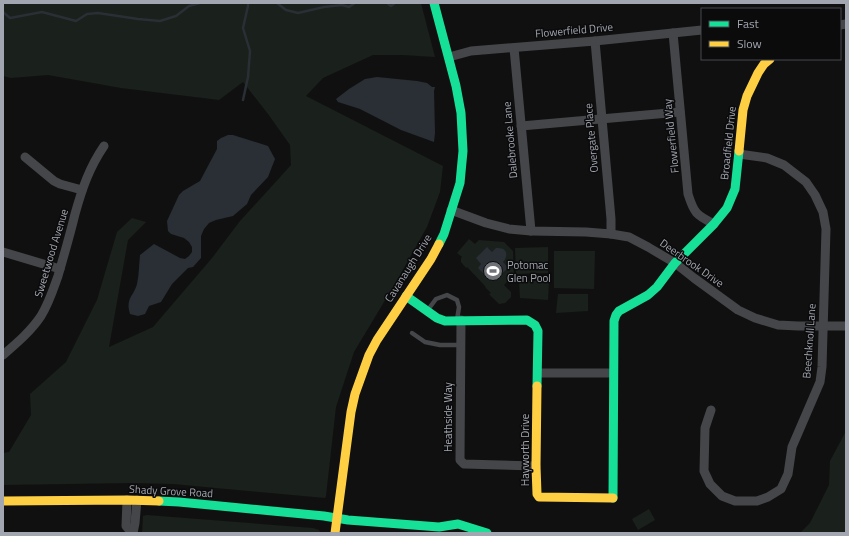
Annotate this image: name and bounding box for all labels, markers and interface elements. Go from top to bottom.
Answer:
legend [701,8,841,60]
text: Fast [737,14,760,33]
street label: Flowerfield Drive [534,19,614,41]
text: Slow [737,34,762,53]
street label: Flowerfield Way [659,97,683,174]
street label: Dalebrooke Lane [499,100,521,179]
street label: Overgate Place [580,102,602,173]
street label: Broadfield Drive [716,105,740,181]
street label: Sweetwood Avenue [30,206,72,299]
street label: Cavanaugh Drive [381,231,436,305]
street label: Deerbrook Drive [657,235,728,291]
place label: Potomac Glen Pool [507,257,551,286]
sports icon: Potomac Glen Pool [482,260,504,282]
street label: Beechknoll Lane [798,302,820,379]
street label: Heathside Way [440,381,456,452]
street label: Hayworth Drive [517,413,533,486]
street label: Shady Grove Road [129,481,214,501]

